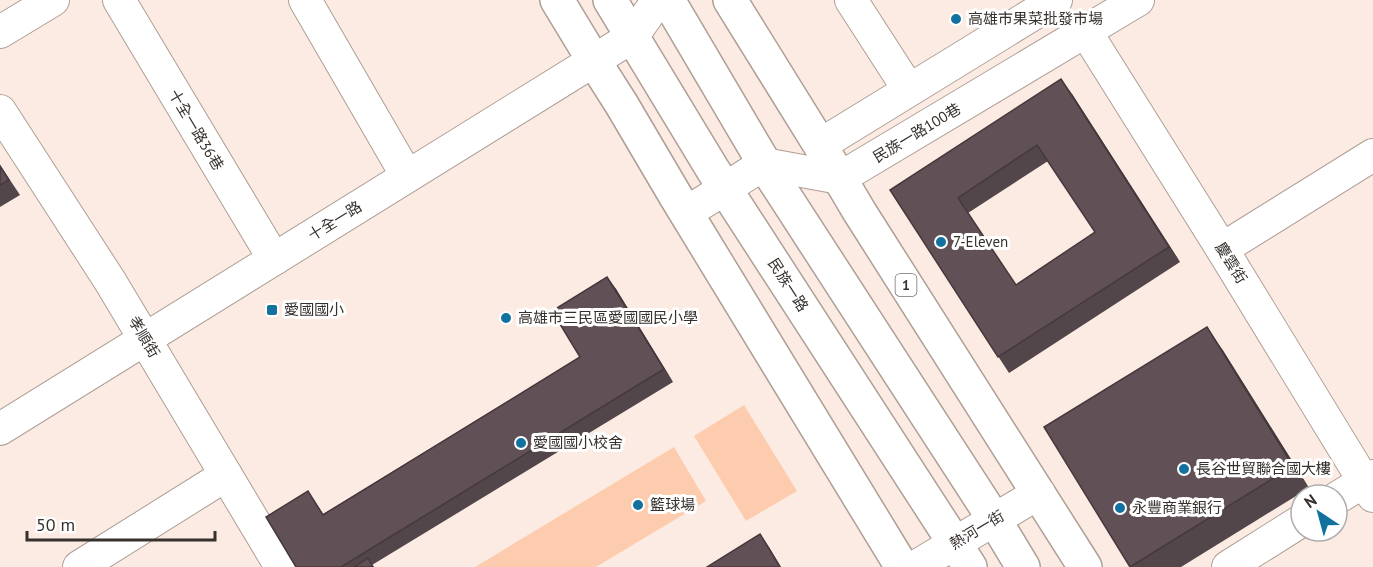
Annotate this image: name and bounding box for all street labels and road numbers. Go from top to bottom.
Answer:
street label: 十全一路36巷 [165,86,228,174]
street label: 民族一路100巷 [869,99,964,166]
street label: 十全一路 [304,197,365,245]
street label: 慶雲街 [1211,239,1251,287]
street label: 民族一路 [764,254,813,315]
road number: 1 [896,274,916,296]
street label: 孝順街 [125,313,164,361]
street label: 熱河一街 [946,506,1007,553]

